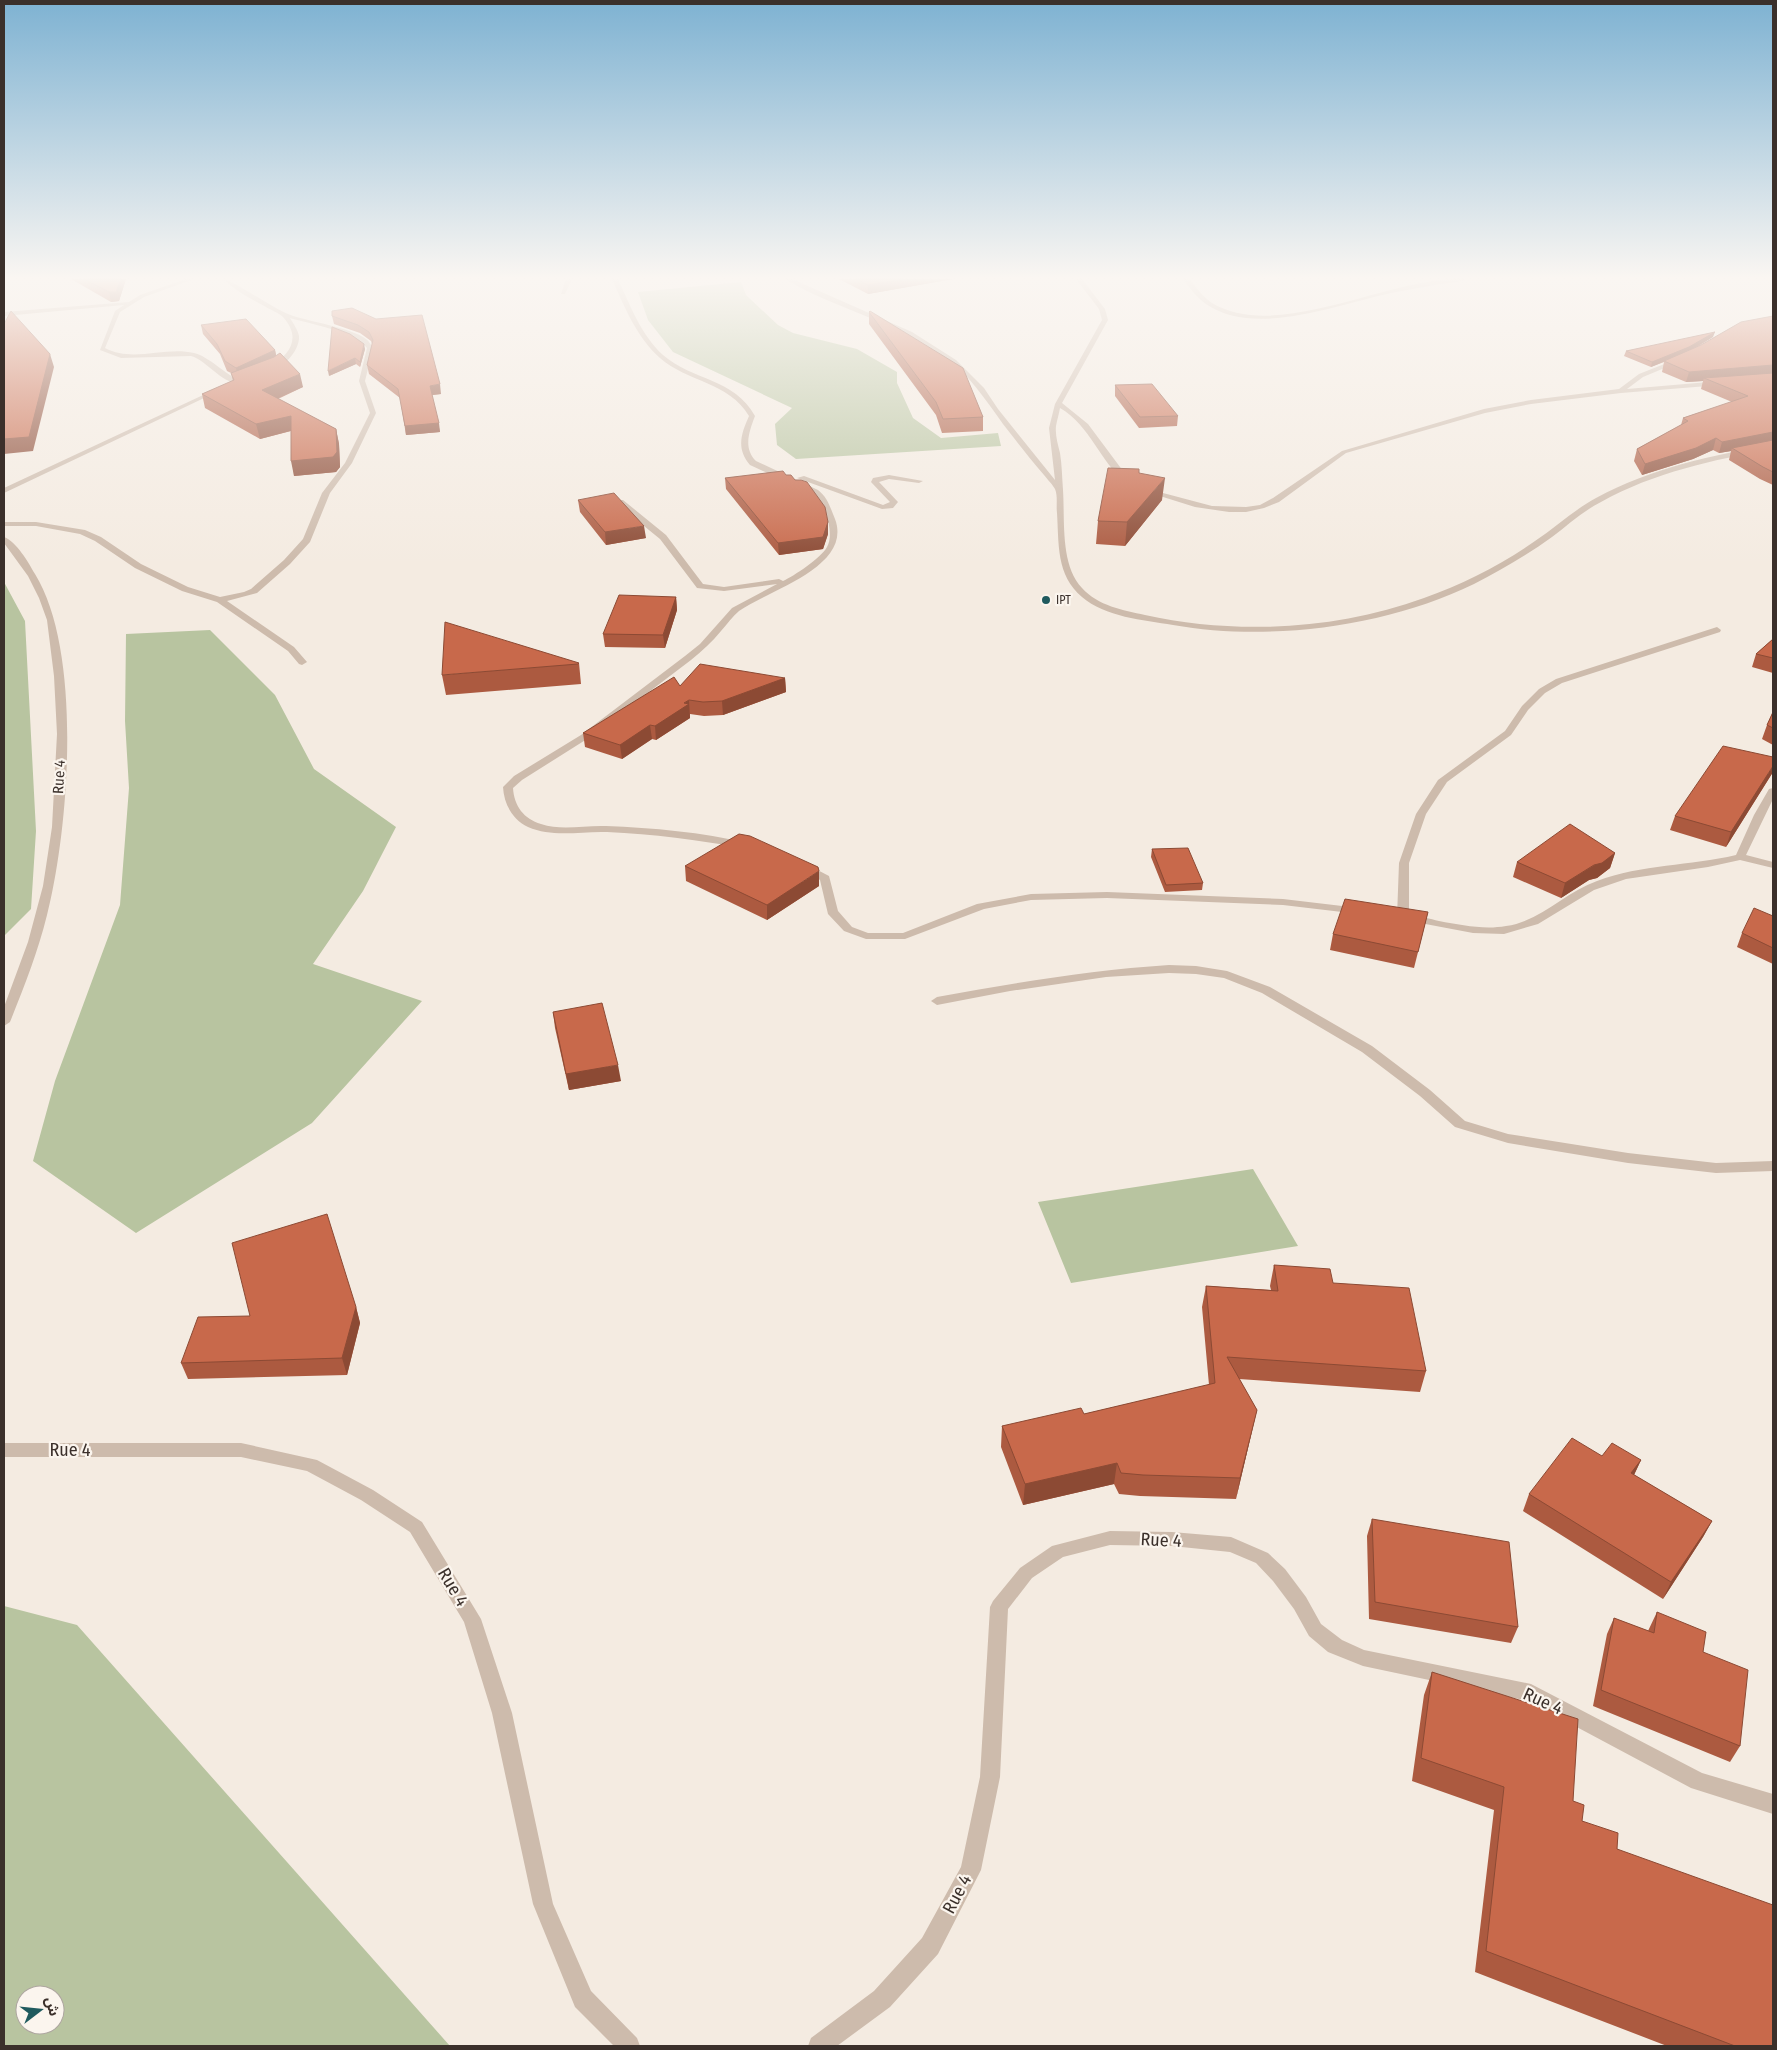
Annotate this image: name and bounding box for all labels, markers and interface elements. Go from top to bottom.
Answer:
place label: IPT [1056,593,1071,607]
marker: IPT [1040,594,1052,606]
street label: Rue 4 [49,759,69,795]
street label: Rue 4 [49,1439,91,1461]
street label: Rue 4 [1140,1528,1182,1552]
street label: Rue 4 [433,1564,473,1611]
street label: Rue 4 [1520,1683,1566,1720]
street label: Rue 4 [938,1870,976,1917]
north arrow [15,1985,65,2035]
text: ش [41,1995,63,2018]

